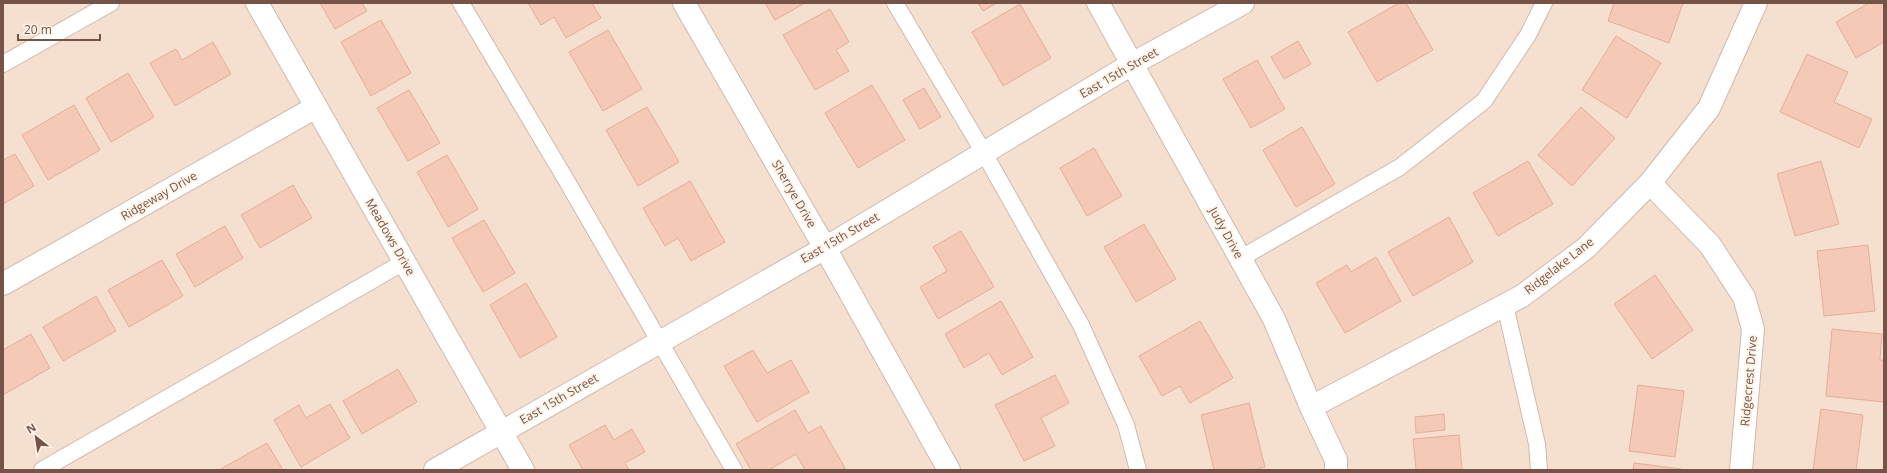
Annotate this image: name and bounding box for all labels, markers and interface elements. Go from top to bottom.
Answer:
scale bar [18,16,100,42]
text: 20 m [24,21,52,38]
street label: East 15th Street [1076,43,1161,102]
street label: Sherrye Drive [768,157,821,231]
street label: Ridgeway Drive [117,167,200,224]
street label: Meadows Drive [362,195,419,279]
street label: Judy Drive [1205,203,1248,262]
street label: East 15th Street [797,208,882,267]
street label: Ridgelake Lane [1520,233,1597,298]
street label: Ridgecrest Drive [1736,335,1761,427]
street label: East 15th Street [516,369,601,428]
north arrow [16,417,56,457]
text: N [23,419,38,437]

